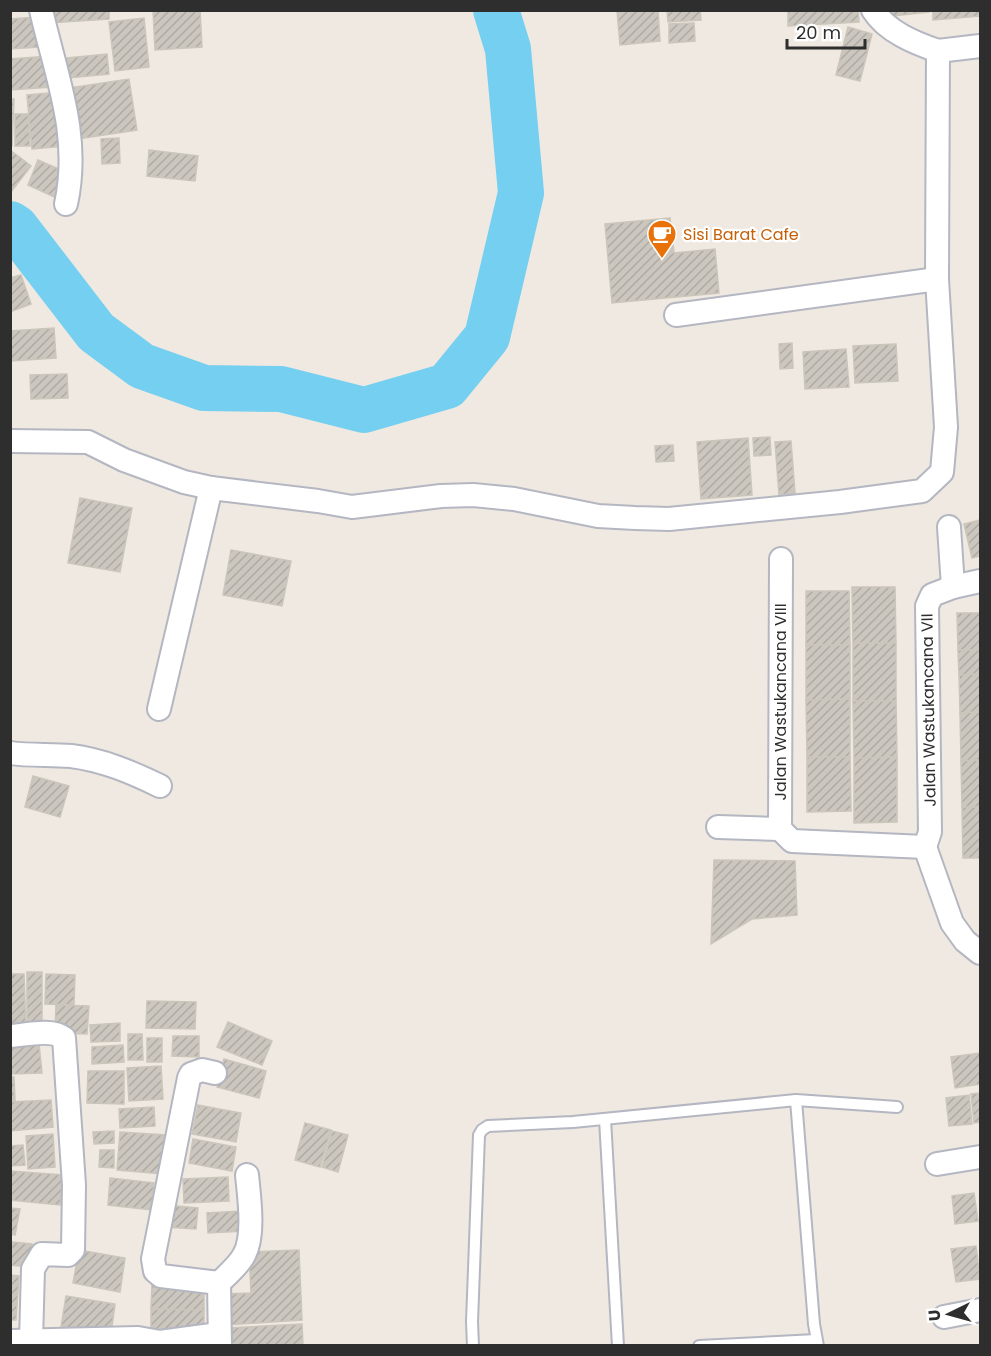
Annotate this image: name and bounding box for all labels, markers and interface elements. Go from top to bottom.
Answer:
scale bar [787,12,865,50]
text: 20 m [796,20,841,45]
cafe icon: Sisi Barat Cafe [646,218,678,260]
place label: Sisi Barat Cafe [683,223,799,246]
street label: Jalan Wastukancana VIII [769,603,792,801]
street label: Jalan Wastukancana VII [915,613,942,807]
north arrow [919,1284,979,1344]
text: U [923,1309,947,1322]

